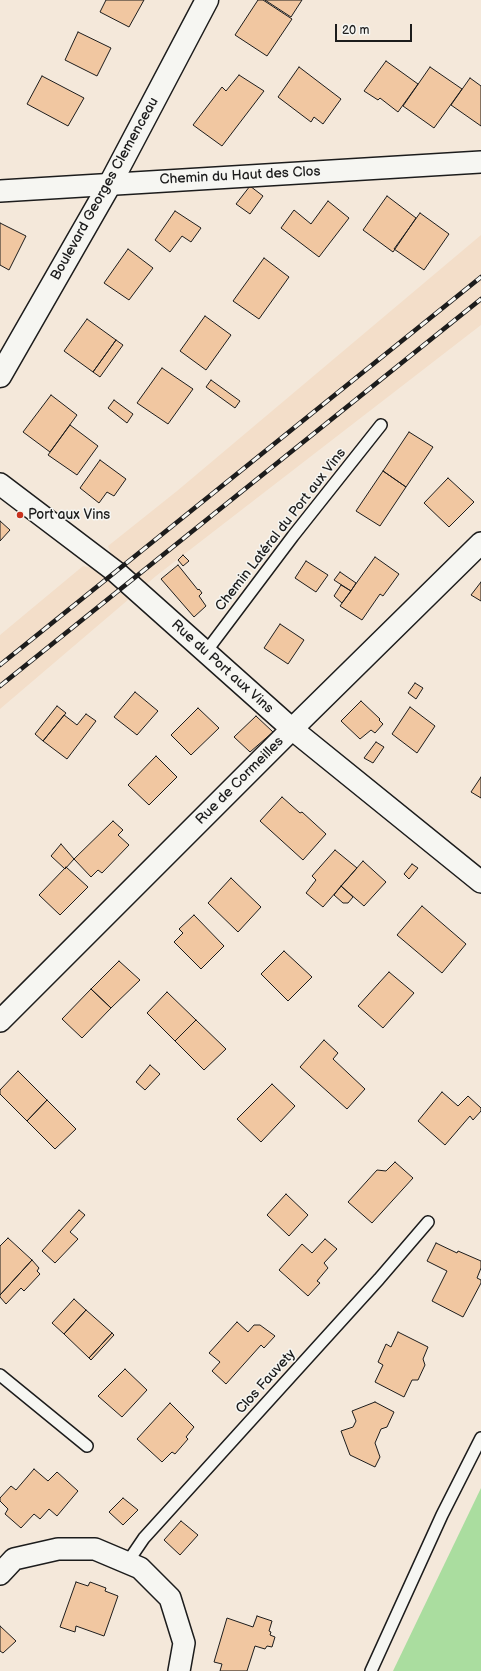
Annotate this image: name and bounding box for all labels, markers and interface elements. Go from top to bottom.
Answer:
scale bar [337,16,414,42]
text: 20 m [342,23,369,38]
street label: Boulevard Georges Clemenceau [48,95,162,283]
street label: Chemin du Haut des Clos [159,163,321,189]
street label: Chemin Latéral du Port aux Vins [212,445,350,615]
place label: Port aux Vins [28,507,110,523]
marker: Port aux Vins [15,510,25,520]
street label: Rue du Port aux Vins [167,617,277,717]
street label: Rue de Cormeilles [193,734,287,828]
street label: Clos Fauvety [233,1346,299,1418]

